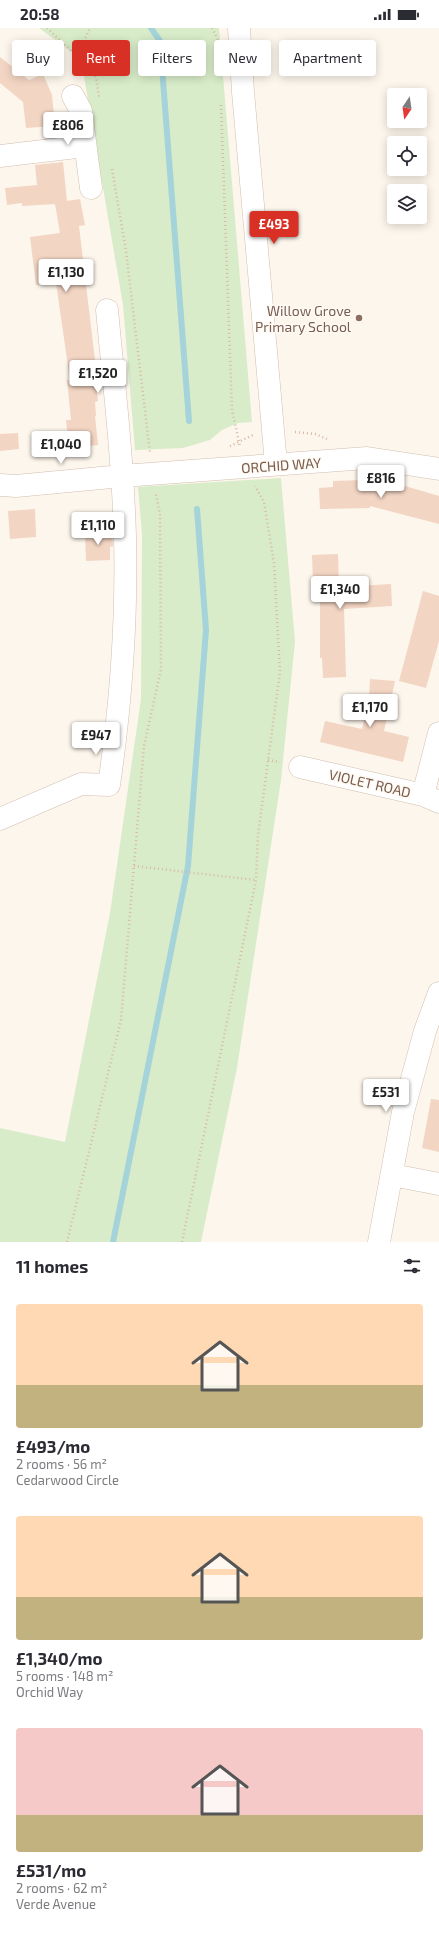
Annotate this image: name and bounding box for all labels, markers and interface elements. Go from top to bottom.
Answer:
text: 20:58 [20,5,60,23]
chip: Buy [12,40,64,76]
chip: Rent [72,40,130,76]
chip: Filters [138,40,206,76]
chip: New [214,40,271,76]
chip: Apartment [279,40,376,76]
north arrow [387,88,427,128]
map controls [387,88,427,224]
pin: £806 [44,112,92,146]
text: £806 [52,117,84,133]
button: locate [387,136,427,176]
button: layers [387,184,427,224]
pin: £493 [250,211,298,245]
text: £493 [259,216,289,232]
pin: £1,130 [33,259,99,293]
text: £1,130 [47,264,85,280]
place label: Willow Grove Primary School [255,302,352,335]
marker: Willow Grove Primary School [354,313,364,323]
pin: £1,520 [65,360,131,394]
text: £1,520 [78,365,118,381]
pin: £1,040 [28,431,94,465]
text: £1,040 [40,436,82,452]
street label: ORCHID WAY [240,454,322,476]
pin: £816 [357,465,405,499]
text: £816 [366,470,396,486]
pin: £1,110 [65,512,131,546]
text: £1,110 [80,517,116,533]
pin: £1,340 [307,576,373,610]
text: £1,340 [320,581,360,597]
pin: £1,170 [337,694,403,728]
text: £1,170 [352,699,388,715]
pin: £947 [72,722,120,756]
text: £947 [81,727,111,743]
street label: VIOLET ROAD [327,765,413,801]
pin: £531 [362,1079,410,1113]
text: £531 [372,1084,400,1100]
icon: filters [401,1255,423,1277]
text: 11 homes [16,1256,88,1276]
icon: home [184,1330,256,1402]
text: £493/mo [16,1436,90,1456]
text: 2 rooms · 56 m² [16,1456,107,1472]
text: Cedarwood Circle [16,1472,119,1488]
icon: home [184,1542,256,1614]
text: £1,340/mo [16,1648,102,1668]
text: 5 rooms · 148 m² [16,1668,113,1684]
text: Orchid Way [16,1684,83,1700]
icon: home [184,1754,256,1826]
text: £531/mo [16,1860,86,1880]
text: 2 rooms · 62 m² [16,1880,107,1896]
text: Verde Avenue [16,1896,96,1912]

